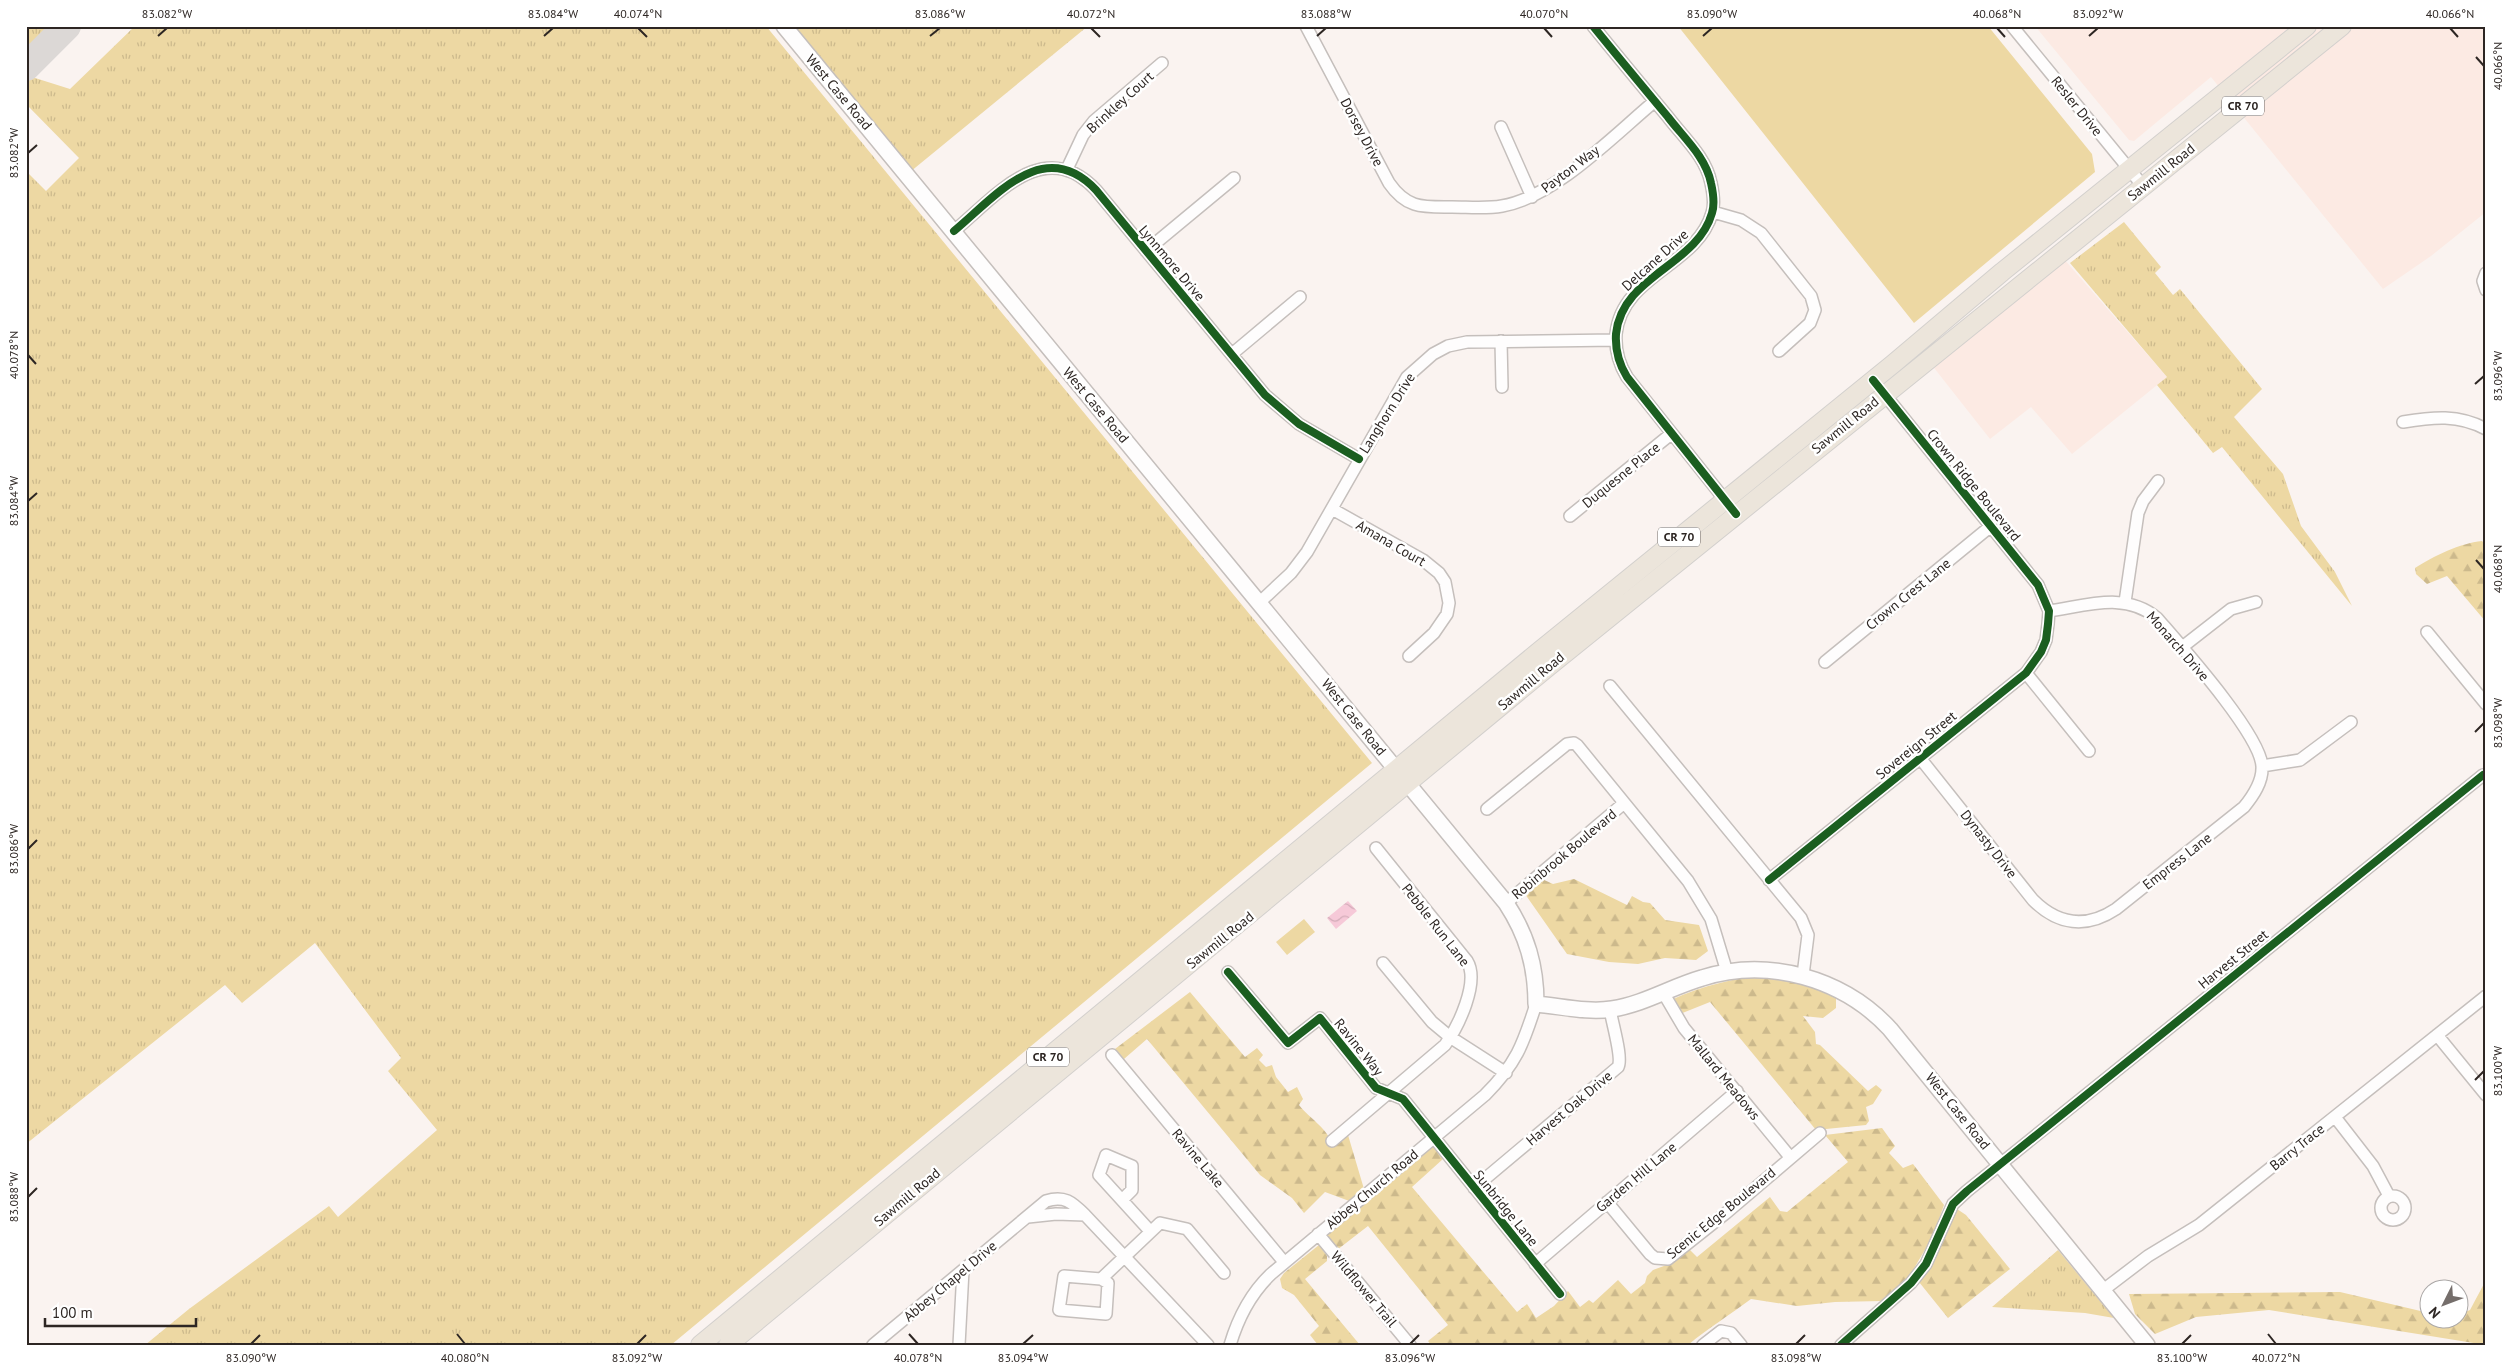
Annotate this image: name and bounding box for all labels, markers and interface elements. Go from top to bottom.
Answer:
text: 83.082°W [142,6,192,21]
text: 83.084°W [528,6,578,21]
text: 40.074°N [614,6,662,21]
text: 83.086°W [915,6,965,21]
text: 40.072°N [1067,6,1115,21]
text: 83.088°W [1301,6,1351,21]
text: 40.070°N [1520,6,1568,21]
text: 83.090°W [1687,6,1737,21]
text: 40.068°N [1973,6,2021,21]
text: 83.092°W [2073,6,2123,21]
text: 40.066°N [2426,6,2474,21]
text: 40.066°N [2490,42,2505,90]
street label: West Case Road [802,50,876,134]
street label: Brinkley Court [1083,67,1157,137]
street label: Resler Drive [2047,72,2107,140]
street label: Dorsey Drive [1336,95,1388,169]
road number: CR 70 [2222,96,2264,115]
text: 83.082°W [6,128,21,178]
street label: Sawmill Road [2124,139,2198,205]
street label: Payton Way [1537,141,1603,197]
street label: Lynnmore Drive [1135,221,1209,305]
street label: Delcane Drive [1618,225,1692,295]
text: 40.078°N [6,331,21,379]
text: 83.096°W [2490,351,2505,401]
street label: West Case Road [1059,363,1133,447]
street label: Langhorn Drive [1355,369,1419,457]
street label: Sawmill Road [1808,392,1882,458]
street label: Crown Ridge Boulevard [1923,425,2025,545]
street label: Duquesne Place [1578,438,1664,512]
text: 83.084°W [6,476,21,526]
street label: Amana Court [1353,516,1429,570]
road number: CR 70 [1658,528,1700,546]
text: 40.068°N [2490,545,2505,593]
street label: Crown Crest Lane [1862,554,1954,634]
street label: Monarch Drive [2143,607,2213,685]
street label: Sawmill Road [1494,648,1568,714]
street label: West Case Road [1318,675,1390,759]
text: 83.098°W [2490,698,2505,748]
street label: Sovereign Street [1872,707,1960,783]
street label: Robinbrook Boulevard [1508,805,1620,903]
street label: Dynasty Drive [1957,806,2021,882]
text: 83.086°W [6,824,21,874]
street label: Empress Lane [2139,829,2215,893]
street label: Pebble Run Lane [1398,880,1474,970]
street label: Sawmill Road [1183,907,1257,973]
street label: Harvest Street [2194,925,2272,993]
street label: Ravine Way [1330,1015,1388,1080]
street label: Mallard Meadows [1684,1030,1764,1124]
text: 83.100°W [2490,1046,2505,1096]
road number: CR 70 [1027,1048,1069,1066]
street label: Harvest Oak Drive [1522,1067,1616,1149]
street label: West Case Road [1922,1069,1994,1153]
street label: Barry Trace [2266,1120,2328,1174]
street label: Ravine Lake [1168,1125,1228,1191]
street label: Garden Hill Lane [1592,1138,1680,1216]
street label: Abbey Church Road [1322,1145,1422,1233]
street label: Scenic Edge Boulevard [1663,1163,1779,1263]
street label: Sawmill Road [870,1164,944,1230]
street label: Sunbridge Lane [1470,1166,1542,1250]
text: 83.088°W [6,1172,21,1222]
street label: Abbey Chapel Drive [900,1237,1000,1325]
street label: Wildflower Trail [1327,1247,1401,1331]
north arrow [2420,1278,2470,1328]
scale bar [45,1296,196,1328]
text: 100 m [52,1303,93,1322]
text: N [2425,1303,2444,1322]
text: 83.090°W [226,1350,276,1365]
text: 40.080°N [441,1350,489,1365]
text: 83.092°W [612,1350,662,1365]
text: 40.078°N [894,1350,942,1365]
text: 83.094°W [998,1350,1048,1365]
text: 83.096°W [1385,1350,1435,1365]
text: 83.098°W [1771,1350,1821,1365]
text: 83.100°W [2157,1350,2207,1365]
text: 40.072°N [2252,1350,2300,1365]

